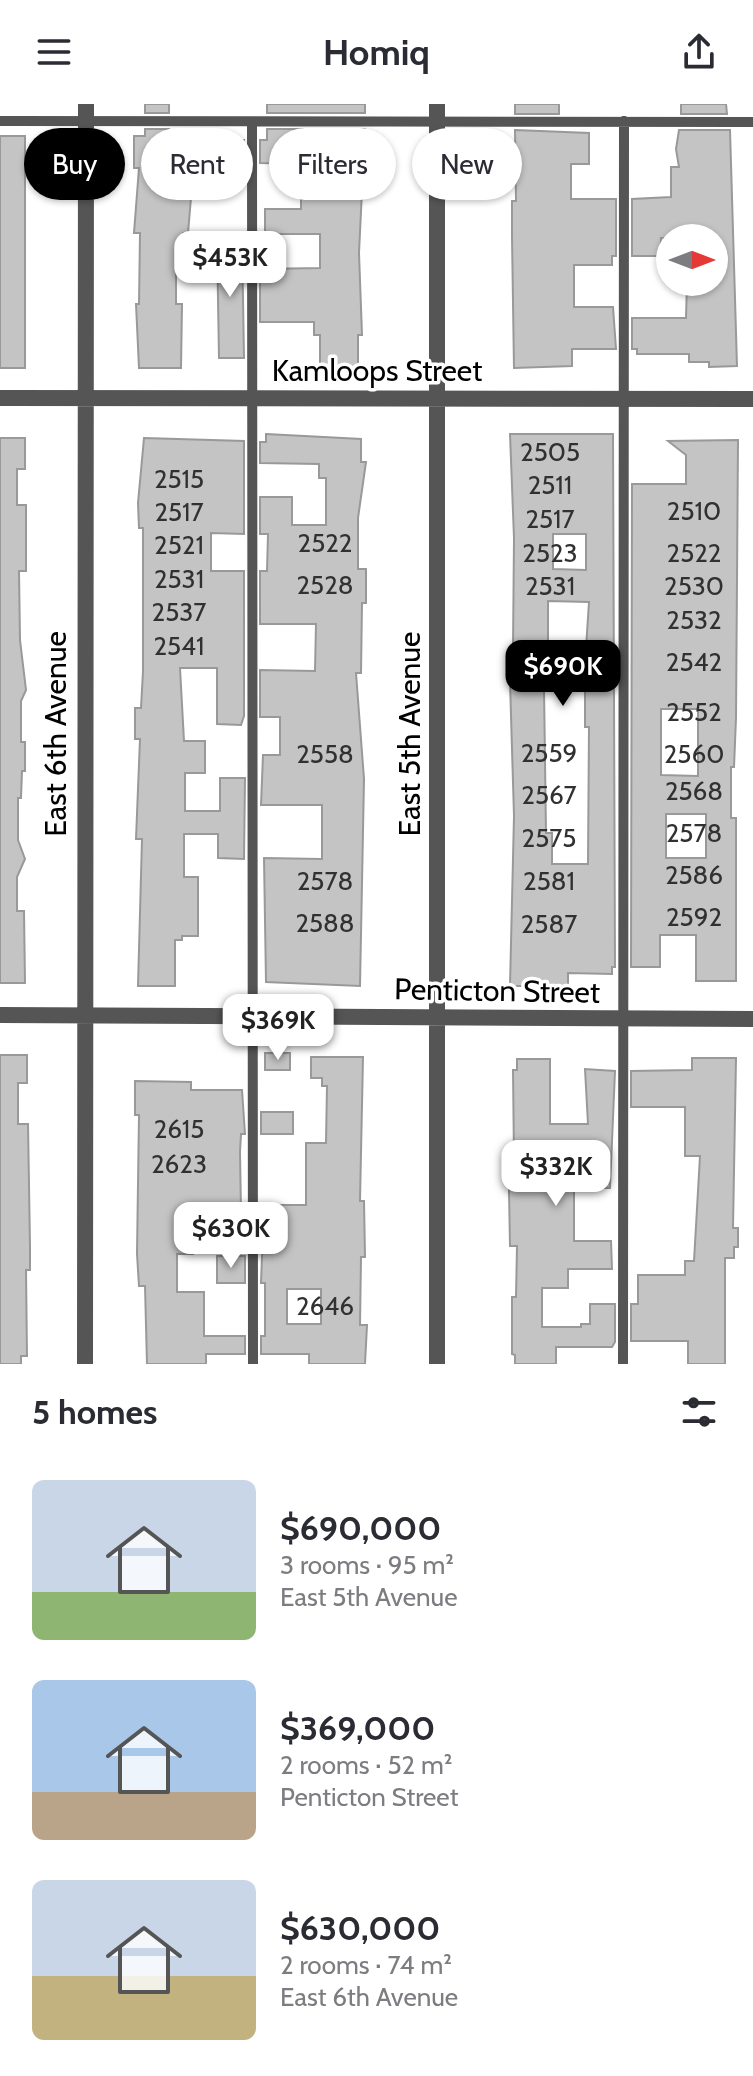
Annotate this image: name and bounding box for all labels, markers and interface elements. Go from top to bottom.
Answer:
icon: menu [32,30,76,74]
text: Homiq [323,30,430,74]
icon: share [677,30,721,74]
chip: Buy [24,128,125,200]
chip: Rent [141,128,253,200]
chip: Filters [269,128,396,200]
chip: New [412,128,522,200]
north arrow [656,224,728,296]
map controls [656,224,728,296]
pin: $453K [174,231,286,299]
text: $453K [192,241,268,273]
street label: Kamloops Street [272,352,482,389]
house number: 2505 [520,436,580,468]
house number: 2515 [154,463,204,495]
house number: 2511 [528,469,572,501]
house number: 2510 [667,495,721,527]
house number: 2517 [154,496,204,528]
house number: 2517 [525,503,575,535]
house number: 2522 [298,527,352,559]
house number: 2521 [154,529,204,561]
house number: 2523 [522,537,578,569]
house number: 2522 [667,537,721,569]
house number: 2531 [154,563,204,595]
house number: 2528 [296,569,354,601]
house number: 2531 [525,570,575,602]
house number: 2530 [664,570,724,602]
house number: 2537 [152,596,206,628]
house number: 2532 [666,604,722,636]
house number: 2541 [153,630,205,662]
street label: East 6th Avenue [37,631,74,837]
street label: East 5th Avenue [391,632,428,836]
pin: $690K [507,640,619,708]
house number: 2542 [666,646,722,678]
text: $690K [524,650,602,682]
house number: 2552 [666,696,722,728]
house number: 2559 [521,737,577,769]
house number: 2558 [296,738,354,770]
house number: 2560 [664,738,724,770]
house number: 2568 [665,775,723,807]
house number: 2567 [521,779,577,811]
house number: 2578 [666,817,722,849]
house number: 2575 [522,822,576,854]
house number: 2586 [665,859,723,891]
house number: 2578 [297,865,353,897]
house number: 2581 [523,865,575,897]
house number: 2592 [666,901,722,933]
house number: 2588 [295,907,355,939]
house number: 2587 [521,908,577,940]
street label: Penticton Street [394,970,600,1011]
pin: $369K [222,994,334,1062]
text: $369K [241,1004,315,1036]
house number: 2615 [154,1113,204,1145]
pin: $332K [500,1140,612,1208]
house number: 2623 [151,1148,207,1180]
text: $332K [519,1150,593,1182]
pin: $630K [175,1202,287,1270]
text: $630K [192,1212,270,1244]
house number: 2646 [296,1290,354,1322]
icon: filters [677,1390,721,1434]
text: 5 homes [32,1391,157,1433]
text: $690,000 [280,1507,441,1549]
icon: home [96,1512,192,1608]
text: 3 rooms · 95 m² [280,1549,454,1581]
text: East 5th Avenue [280,1581,457,1613]
text: $369,000 [280,1707,435,1749]
icon: home [96,1712,192,1808]
text: 2 rooms · 52 m² [280,1749,452,1781]
text: Penticton Street [280,1781,458,1813]
text: $630,000 [280,1907,440,1949]
icon: home [96,1912,192,2008]
text: 2 rooms · 74 m² [280,1949,452,1981]
text: East 6th Avenue [280,1981,458,2013]

